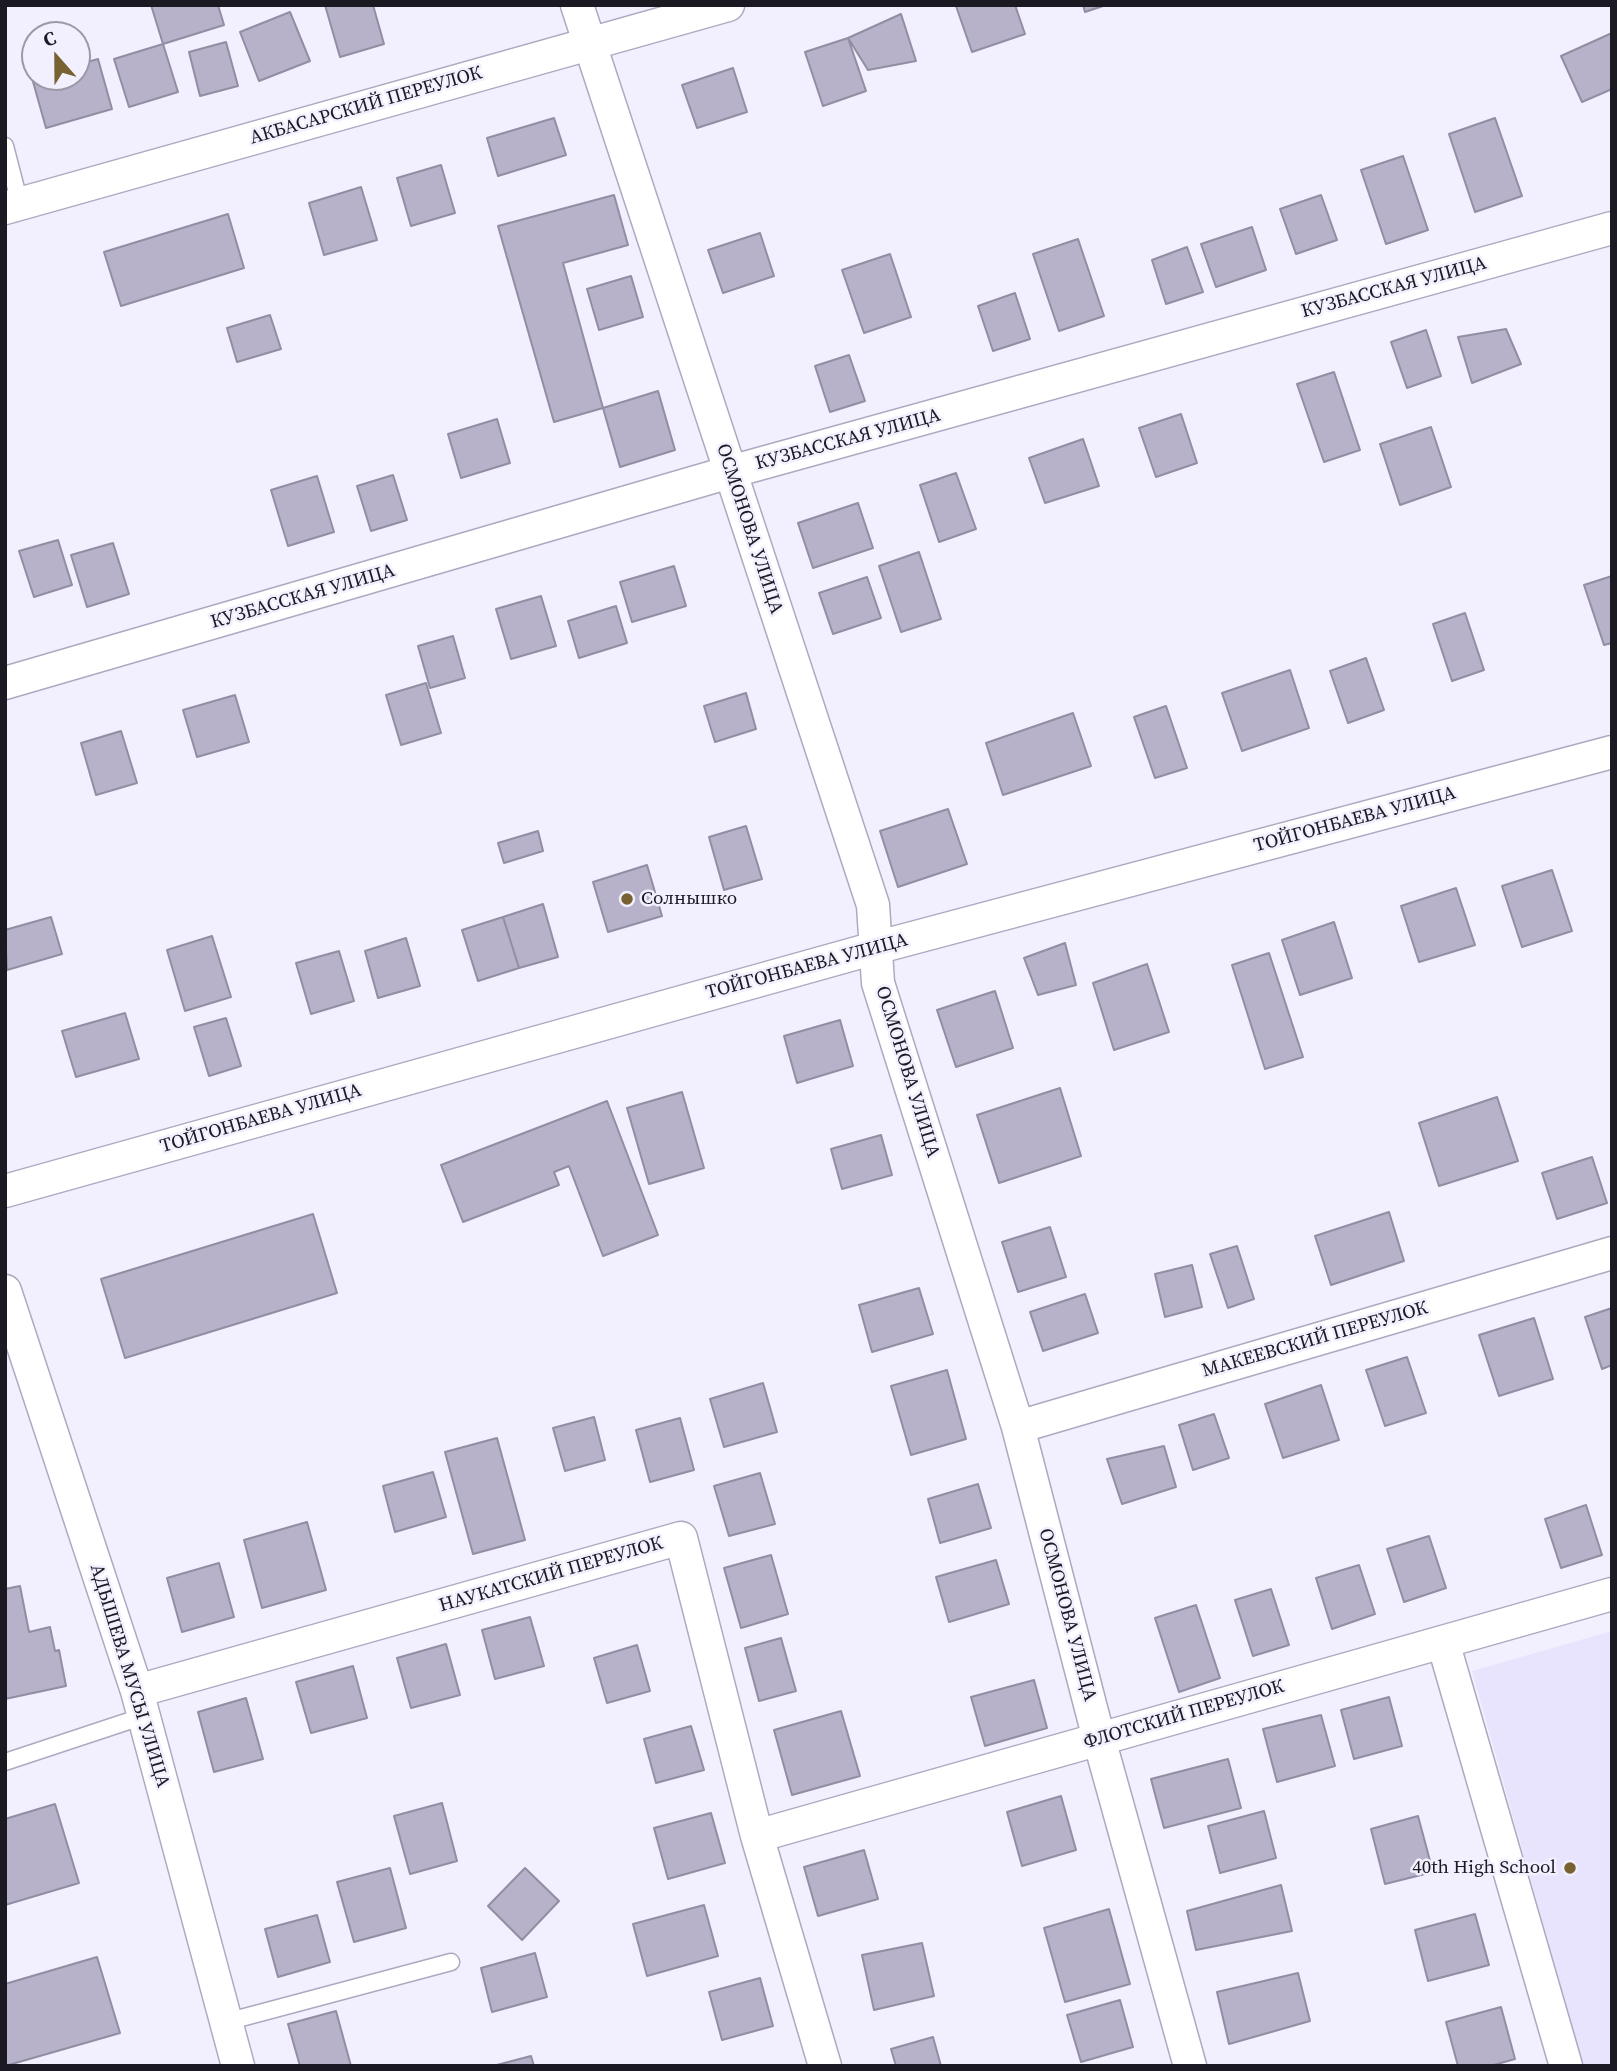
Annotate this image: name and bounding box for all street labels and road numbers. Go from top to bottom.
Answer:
street label: АКБАСАРСКИЙ ПЕРЕУЛОК [247,62,485,150]
street label: КУЗБАССКАЯ УЛИЦА [1299,252,1489,324]
street label: КУЗБАССКАЯ УЛИЦА [753,404,943,476]
street label: ОСМОНОВА УЛИЦА [711,441,787,617]
street label: КУЗБАССКАЯ УЛИЦА [208,560,398,634]
street label: ТОЙГОНБАЕВА УЛИЦА [1252,782,1458,858]
street label: ТОЙГОНБАЕВА УЛИЦА [704,929,910,1005]
street label: ОСМОНОВА УЛИЦА [870,984,944,1160]
street label: ТОЙГОНБАЕВА УЛИЦА [158,1079,364,1159]
street label: МАКЕЕВСКИЙ ПЕРЕУЛОК [1200,1297,1430,1383]
street label: ОСМОНОВА УЛИЦА [1033,1526,1101,1704]
street label: НАУКАТСКИЙ ПЕРЕУЛОК [437,1532,665,1618]
street label: АДЫШЕВА МУСЫ УЛИЦА [84,1562,174,1790]
street label: ФЛОТСКИЙ ПЕРЕУЛОК [1081,1675,1287,1755]

